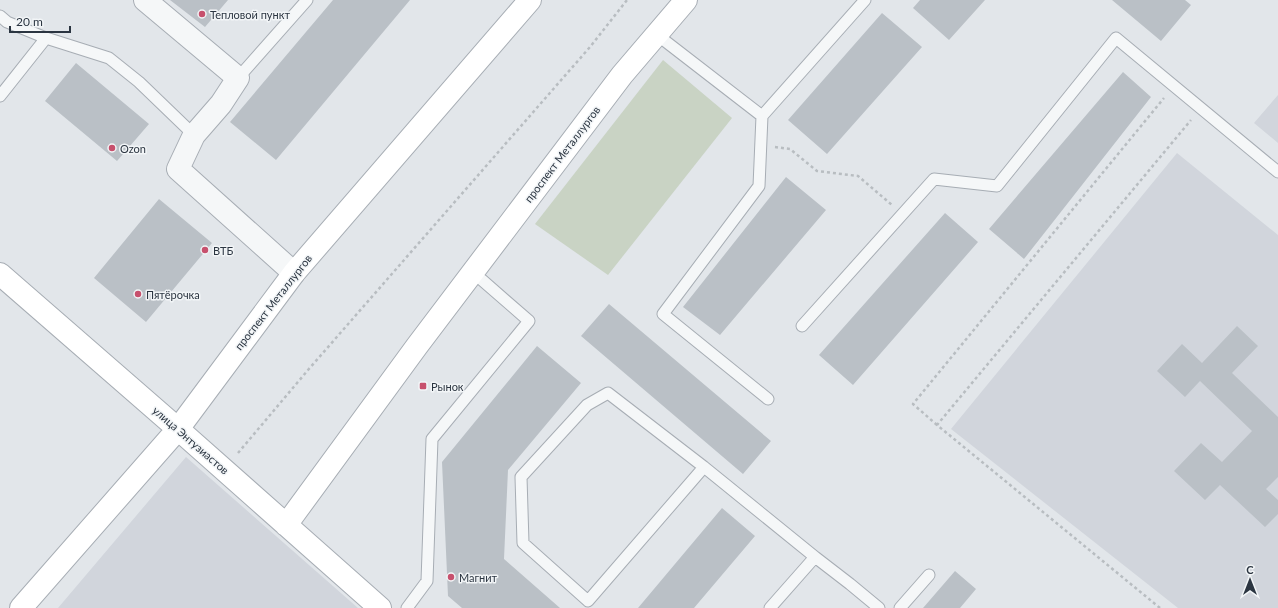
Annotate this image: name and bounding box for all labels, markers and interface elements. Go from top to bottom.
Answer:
scale bar [10,8,70,34]
place label: Тепловой пункт [210,8,290,21]
marker: Тепловой пункт [197,9,207,19]
text: 20 m [16,14,43,29]
street label: проспект Металлургов [521,103,603,205]
place label: Ozon [120,142,146,155]
marker: Ozon [107,143,117,153]
place label: ВТБ [213,244,233,257]
marker: ВТБ [200,245,210,255]
street label: проспект Металлургов [232,252,314,352]
place label: Пятёрочка [146,288,200,301]
marker: Пятёрочка [133,289,143,299]
place label: Рынок [431,380,464,393]
marker: Рынок [418,381,428,391]
street label: улица Энтузиастов [150,403,232,477]
north arrow [1230,560,1270,600]
text: С [1246,563,1254,576]
place label: Магнит [459,571,498,584]
marker: Магнит [446,572,456,582]

